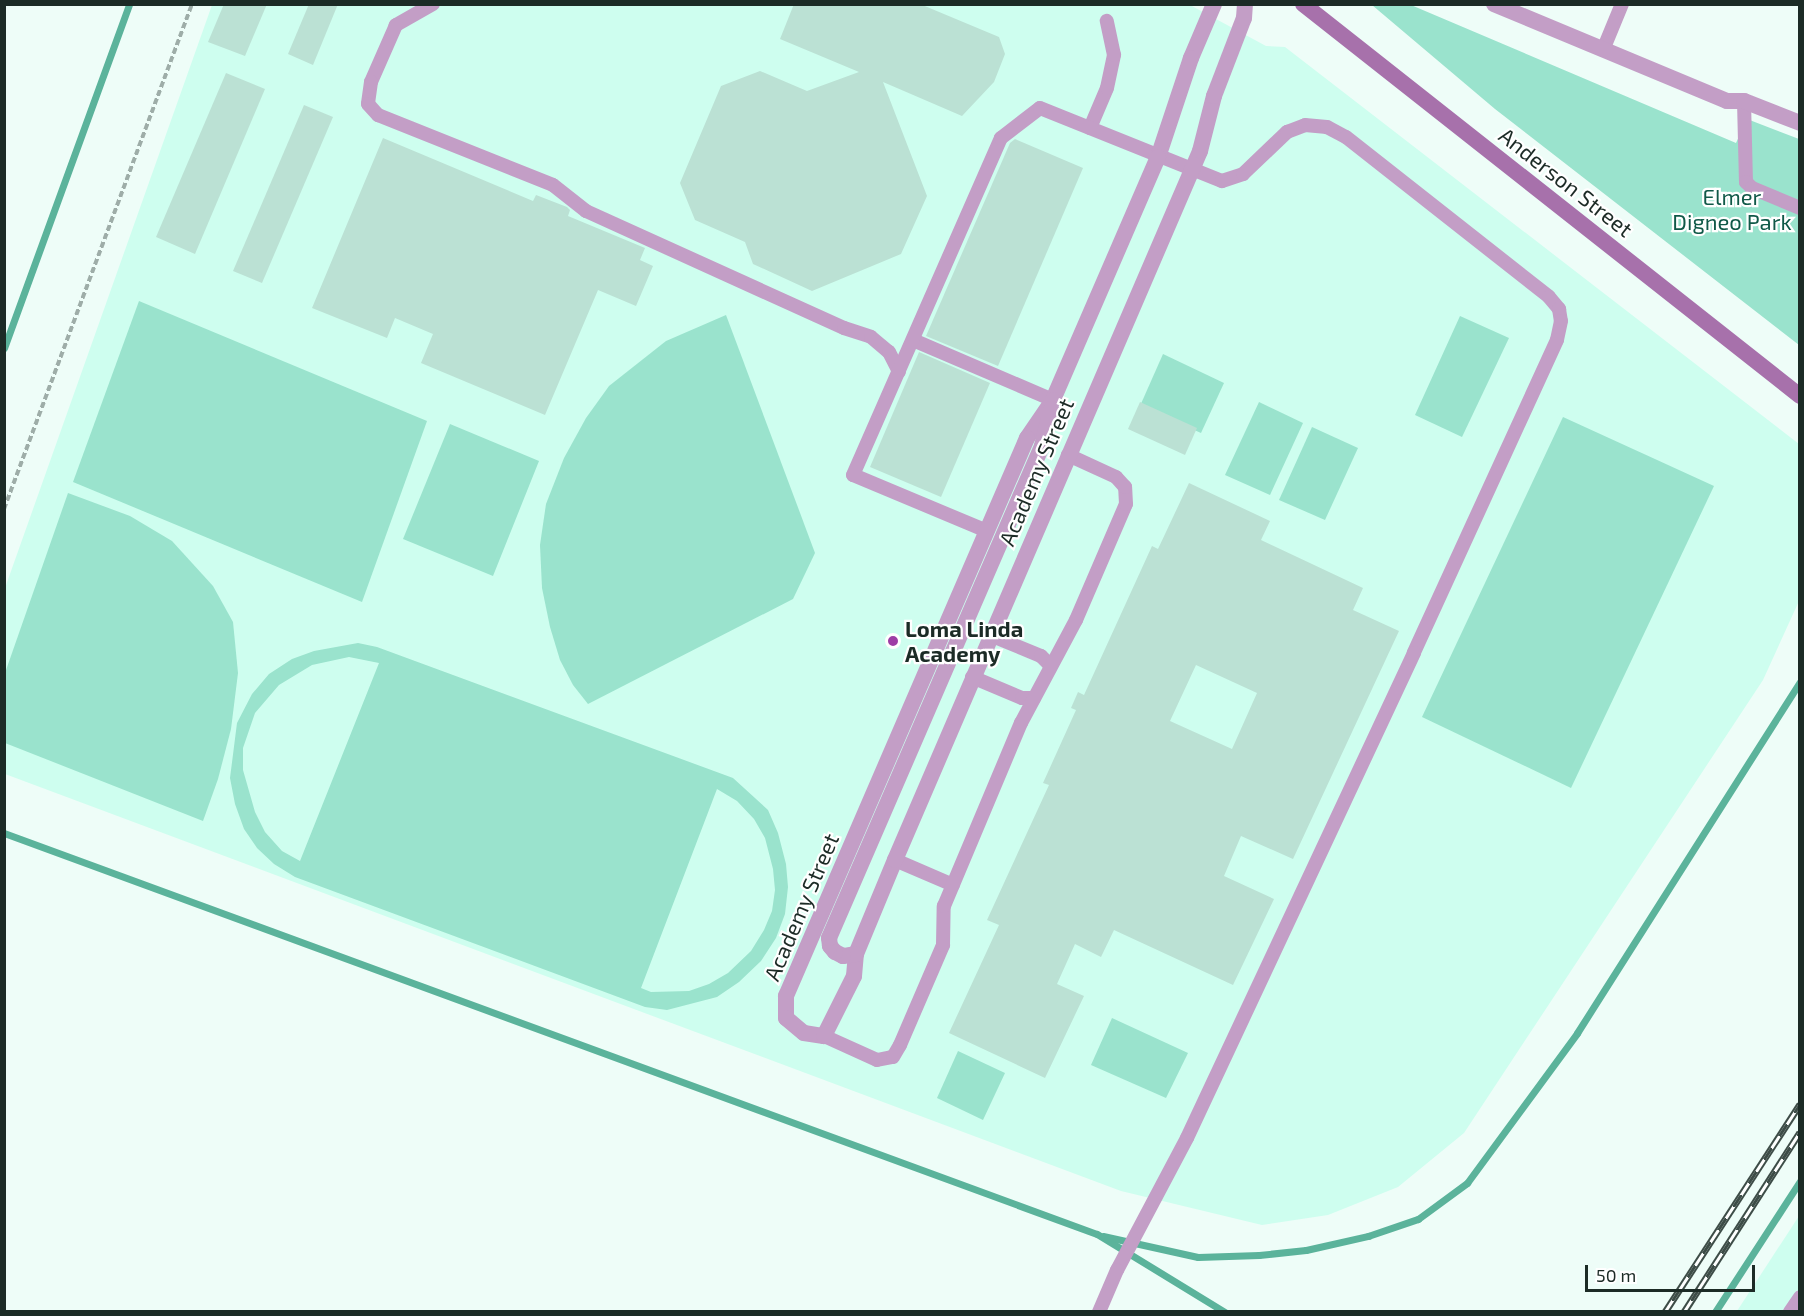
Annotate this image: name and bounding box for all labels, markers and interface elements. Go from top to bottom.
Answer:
street label: Anderson Street [1494,122,1638,242]
park label: Elmer Digneo Park [1672,183,1792,234]
street label: Academy Street [993,394,1079,550]
place label: Loma Linda Academy [905,615,1023,666]
marker: Loma Linda Academy [886,634,900,648]
street label: Academy Street [758,829,844,985]
scale bar [1588,1253,1758,1291]
text: 50 m [1596,1264,1636,1286]

